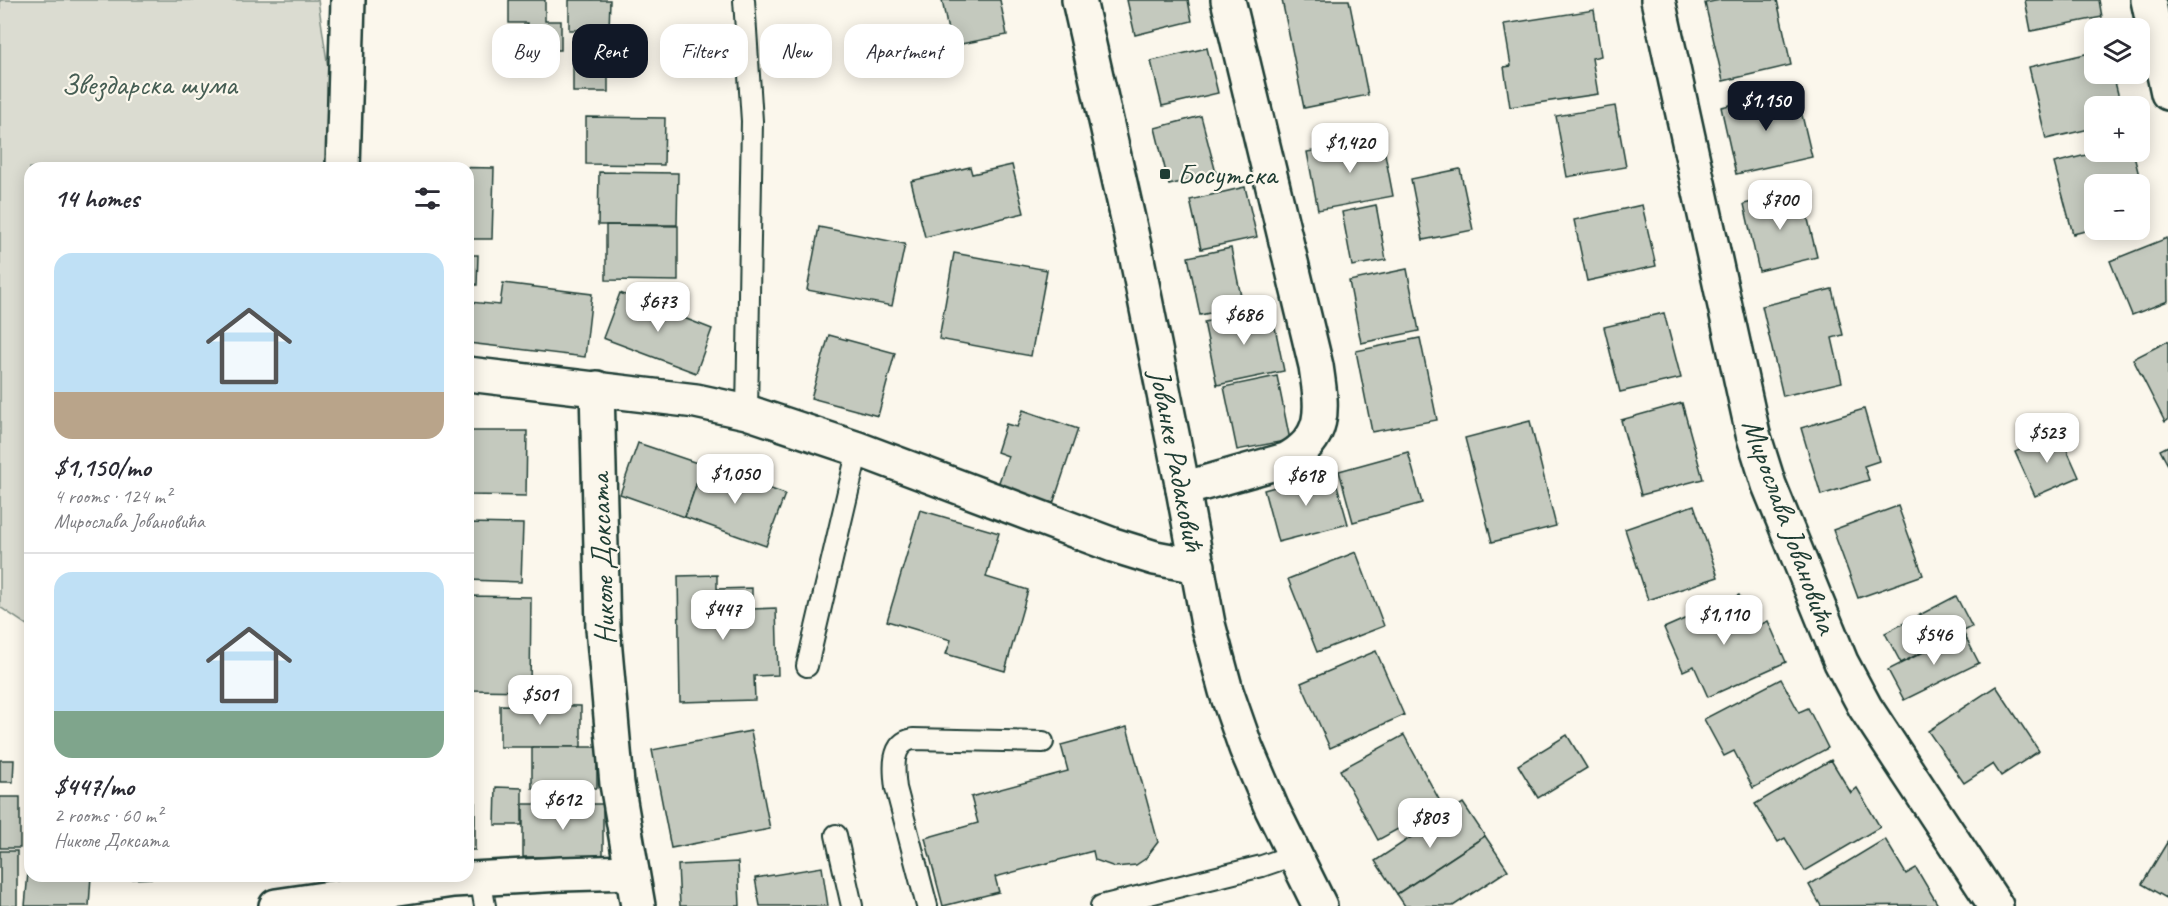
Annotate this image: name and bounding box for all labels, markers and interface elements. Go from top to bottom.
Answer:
map controls [2084,18,2150,240]
button: layers [2084,18,2150,84]
chip: Buy [492,24,560,78]
chip: Rent [572,24,648,78]
chip: Filters [660,24,748,78]
chip: New [760,24,832,78]
chip: Apartment [844,24,964,78]
park label: Звездарска шума [61,65,239,103]
pin: $1,150 [1717,81,1815,132]
text: $1,150 [1742,88,1790,113]
button: + [2084,96,2150,162]
pin: $1,420 [1301,123,1399,174]
text: $1,420 [1326,130,1374,155]
place label: Босутска [1177,155,1279,193]
marker: Босутска [1158,167,1172,181]
button: − [2084,174,2150,240]
pin: $700 [1744,180,1816,231]
text: 14 homes [54,182,139,215]
icon: filters [411,182,444,215]
text: $700 [1762,187,1798,212]
pin: $673 [622,282,694,333]
text: $673 [640,289,676,314]
icon: home [195,292,303,400]
pin: $686 [1208,295,1280,346]
text: $686 [1226,302,1262,327]
street label: Јованке Радаковић [1140,364,1214,556]
street label: Мирослава Јовановића [1734,413,1847,640]
pin: $523 [2011,413,2083,464]
text: $523 [2029,420,2065,445]
text: $1,150/mo [54,451,151,484]
pin: $1,050 [686,454,784,505]
pin: $618 [1270,456,1342,507]
text: $1,050 [711,461,759,486]
text: $618 [1288,463,1324,488]
street label: Николе Доксата [580,470,624,645]
text: 4 rooms · 124 m² [54,484,171,509]
text: Мирослава Јовановића [54,509,204,534]
pin: $447 [687,590,759,641]
pin: $1,110 [1675,595,1773,646]
text: $447 [705,597,741,622]
text: $1,110 [1700,602,1748,627]
icon: home [195,611,303,719]
pin: $546 [1898,615,1970,666]
text: $546 [1916,622,1952,647]
pin: $501 [504,675,576,726]
text: $501 [522,682,558,707]
text: $447/mo [54,770,134,803]
pin: $612 [527,780,599,831]
text: $612 [545,787,581,812]
pin: $803 [1394,798,1466,849]
text: 2 rooms · 60 m² [54,803,162,828]
text: $803 [1412,805,1448,830]
text: Николе Доксата [54,828,168,853]

